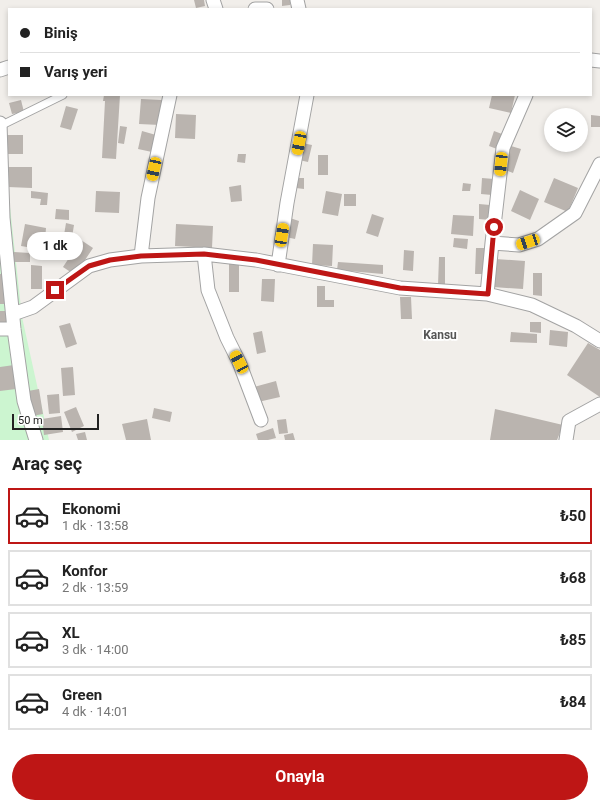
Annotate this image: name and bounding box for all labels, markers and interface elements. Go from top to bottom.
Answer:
text: Biniş [44,24,78,42]
text: Varış yeri [44,63,108,81]
map controls [544,108,588,152]
button: layers [544,108,588,152]
car [291,130,307,156]
car [494,151,508,177]
car [146,156,162,182]
route start [485,218,503,236]
car [274,222,290,248]
callout: 1 dk [27,232,83,260]
car [515,233,541,251]
text: 1 dk [43,238,67,253]
route end [46,281,64,299]
district label: Kansu [423,328,457,342]
car [228,349,250,375]
scale bar [12,412,99,431]
text: 50 m [18,414,43,427]
text: Araç seç [12,453,82,474]
icon: car [14,498,50,534]
text: Ekonomi [62,500,121,518]
text: ₺50 [560,507,586,525]
text: 1 dk · 13:58 [62,518,129,533]
icon: car [14,560,50,596]
text: Konfor [62,562,108,580]
text: ₺68 [560,569,586,587]
text: 2 dk · 13:59 [62,580,129,595]
icon: car [14,622,50,658]
text: XL [62,624,80,642]
text: ₺85 [560,631,586,649]
text: 3 dk · 14:00 [62,642,129,657]
icon: car [14,684,50,720]
text: Green [62,686,102,704]
text: ₺84 [560,693,586,711]
text: 4 dk · 14:01 [62,704,129,719]
button: Onayla [12,754,588,800]

